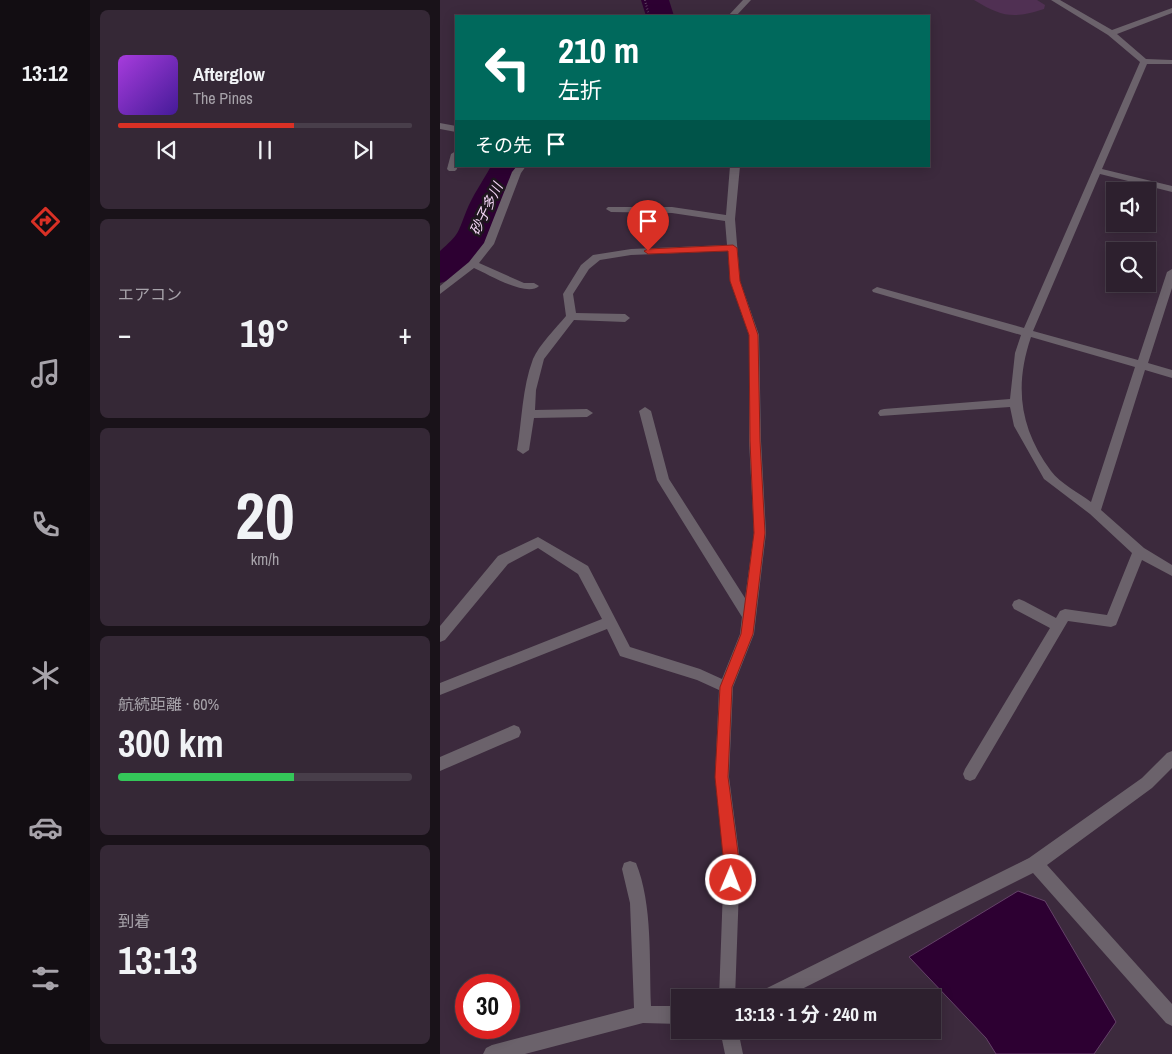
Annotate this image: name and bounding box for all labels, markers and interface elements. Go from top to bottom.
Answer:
text: 210 m [558,27,639,74]
icon: left [475,35,540,100]
text: 13:12 [22,58,68,88]
text: Afterglow [193,61,265,87]
text: 左折 [558,75,602,105]
text: The Pines [193,87,253,109]
icon: arrive [542,130,570,158]
text: その先 [475,132,532,158]
icon: previous [153,136,181,164]
icon: pause [251,136,279,164]
icon: next [349,136,377,164]
water label: 砂子多川 [466,178,507,238]
map controls [1106,182,1156,292]
button: sound [1106,182,1156,232]
pin [627,200,669,251]
icon: directions [28,204,63,239]
icon: arrive [634,207,662,235]
button: search [1106,242,1156,292]
text: エアコン [118,283,182,305]
text: 19° [240,308,290,359]
text: − [118,315,131,353]
text: + [399,315,412,353]
icon: music [28,356,63,391]
text: 20 [235,472,295,559]
icon: phone [28,507,63,542]
text: km/h [251,548,279,570]
icon: climate [28,658,63,693]
text: 航続距離 · 60% [118,693,219,715]
text: 300 km [118,718,224,769]
icon: car [28,810,63,845]
position arrow [704,853,756,905]
text: 到着 [118,910,150,932]
text: 13:13 [118,935,198,986]
icon: filters [28,961,63,996]
speed limit sign: 30 [455,974,520,1039]
text: 13:13 · 1 分 · 240 m [735,1001,877,1027]

